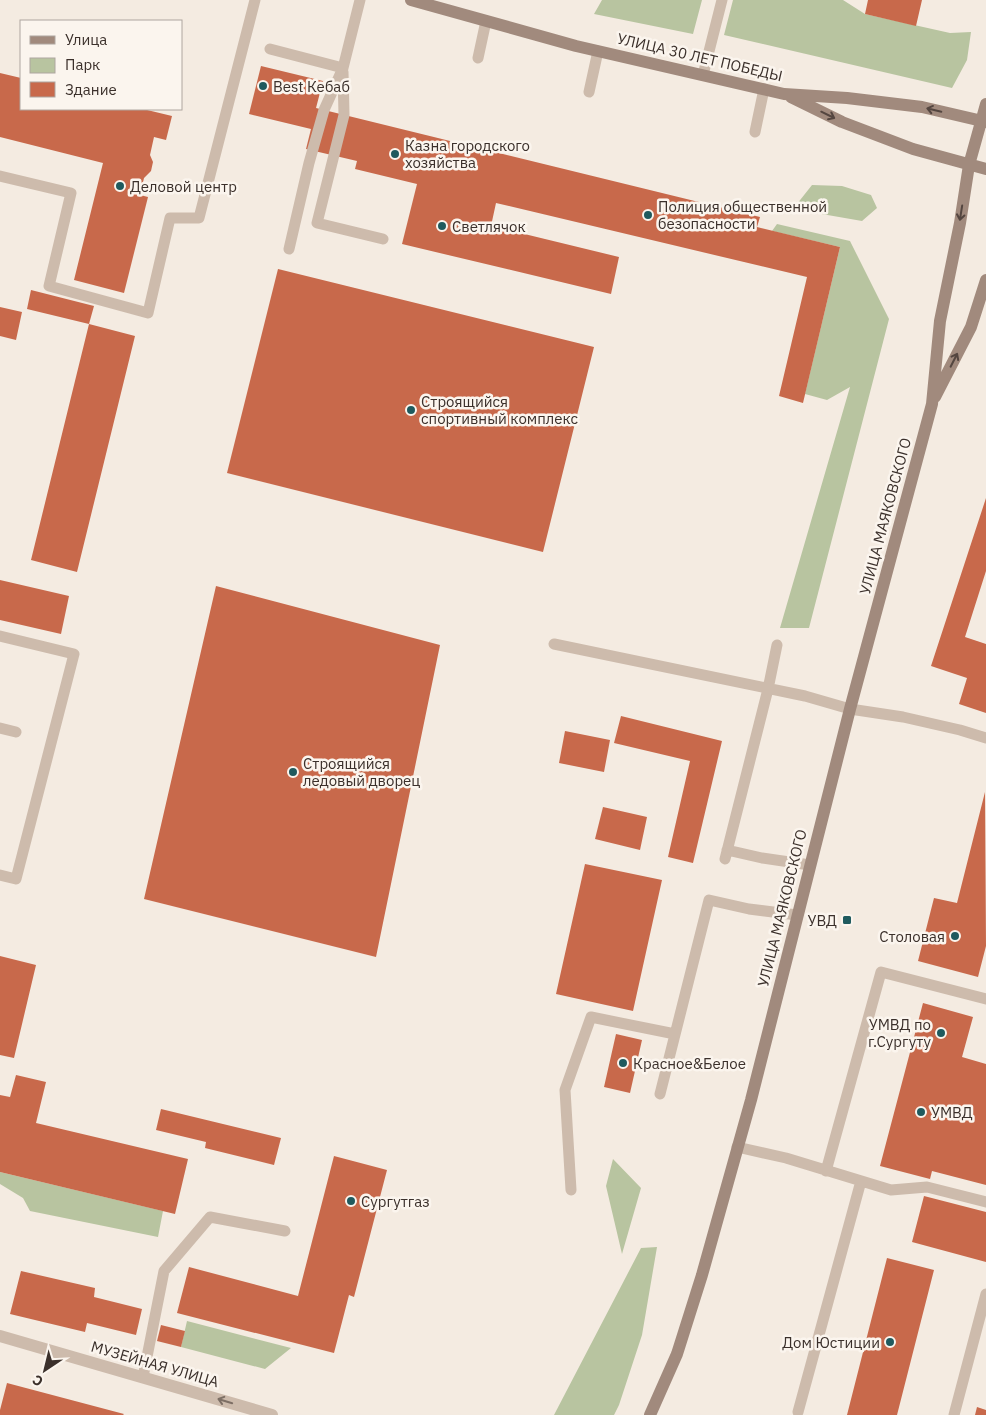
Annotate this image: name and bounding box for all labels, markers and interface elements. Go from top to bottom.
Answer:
legend [20,20,182,110]
street label: УЛИЦА 30 ЛЕТ ПОБЕДЫ [615,29,785,85]
text: Улица [65,30,107,49]
text: Парк [65,55,100,74]
place label: Best Кебаб [273,77,350,96]
text: Здание [65,80,117,99]
marker: Best Кебаб [257,80,269,92]
one-way arrow [927,105,943,114]
one-way arrow [820,111,835,120]
place label: Казна городского хозяйства [405,136,530,172]
marker: Казна городского хозяйства [389,148,401,160]
place label: Деловой центр [130,177,237,196]
marker: Деловой центр [114,180,126,192]
place label: Полиция общественной безопасности [658,197,827,233]
one-way arrow [956,205,966,221]
marker: Полиция общественной безопасности [642,209,654,221]
place label: Светлячок [452,217,526,236]
marker: Светлячок [436,220,448,232]
one-way arrow [949,353,959,368]
place label: Строящийся спортивный комплекс [421,392,579,428]
marker: Строящийся спортивный комплекс [405,404,417,416]
street label: УЛИЦА МАЯКОВСКОГО [855,435,915,597]
place label: Строящийся ледовый дворец [303,754,420,790]
marker: Строящийся ледовый дворец [287,766,299,778]
street label: УЛИЦА МАЯКОВСКОГО [753,827,811,989]
place label: УВД [807,911,837,930]
marker: УВД [841,914,853,926]
place label: Столовая [879,927,945,946]
marker: Столовая [949,930,961,942]
place label: УМВД по г.Сургуту [868,1015,932,1051]
marker: УМВД по г.Сургуту [935,1027,947,1039]
place label: Красное&Белое [633,1054,746,1073]
marker: Красное&Белое [617,1057,629,1069]
place label: УМВД [931,1103,973,1122]
marker: УМВД [915,1106,927,1118]
place label: Сургутгаз [361,1192,430,1211]
marker: Сургутгаз [345,1195,357,1207]
place label: Дом Юстиции [782,1333,880,1352]
marker: Дом Юстиции [884,1336,896,1348]
street label: МУЗЕЙНАЯ УЛИЦА [89,1337,221,1391]
north arrow [20,1345,70,1395]
text: С [29,1371,46,1391]
one-way arrow [218,1396,234,1406]

